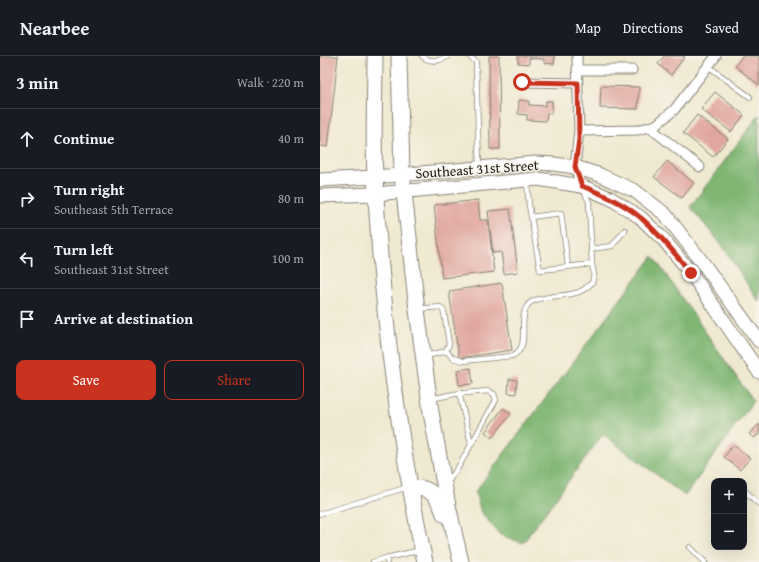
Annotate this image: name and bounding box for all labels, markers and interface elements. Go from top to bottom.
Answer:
text: Nearbee [20,14,90,42]
text: Map [575,18,601,38]
text: Directions [623,18,683,38]
text: Saved [705,18,739,38]
text: 3 min [16,70,58,95]
text: Walk · 220 m [237,73,304,92]
route start [513,73,531,91]
icon: ahead [16,128,38,150]
text: Continue [54,128,115,149]
text: 40 m [278,129,304,148]
street label: Southeast 31st Street [415,155,539,183]
text: Turn right [54,179,125,200]
icon: right [16,188,38,210]
text: 80 m [278,189,304,208]
text: Southeast 5th Terrace [54,200,173,219]
text: Turn left [54,239,113,260]
icon: left [16,248,38,270]
text: 100 m [272,249,304,268]
text: Southeast 31st Street [54,260,169,279]
route end [682,264,700,282]
icon: arrive [16,308,38,330]
text: Arrive at destination [54,308,193,329]
button: Save [16,360,156,400]
button: Share [164,360,304,400]
map controls [711,478,747,550]
button: + [711,478,747,514]
button: − [711,514,747,550]

